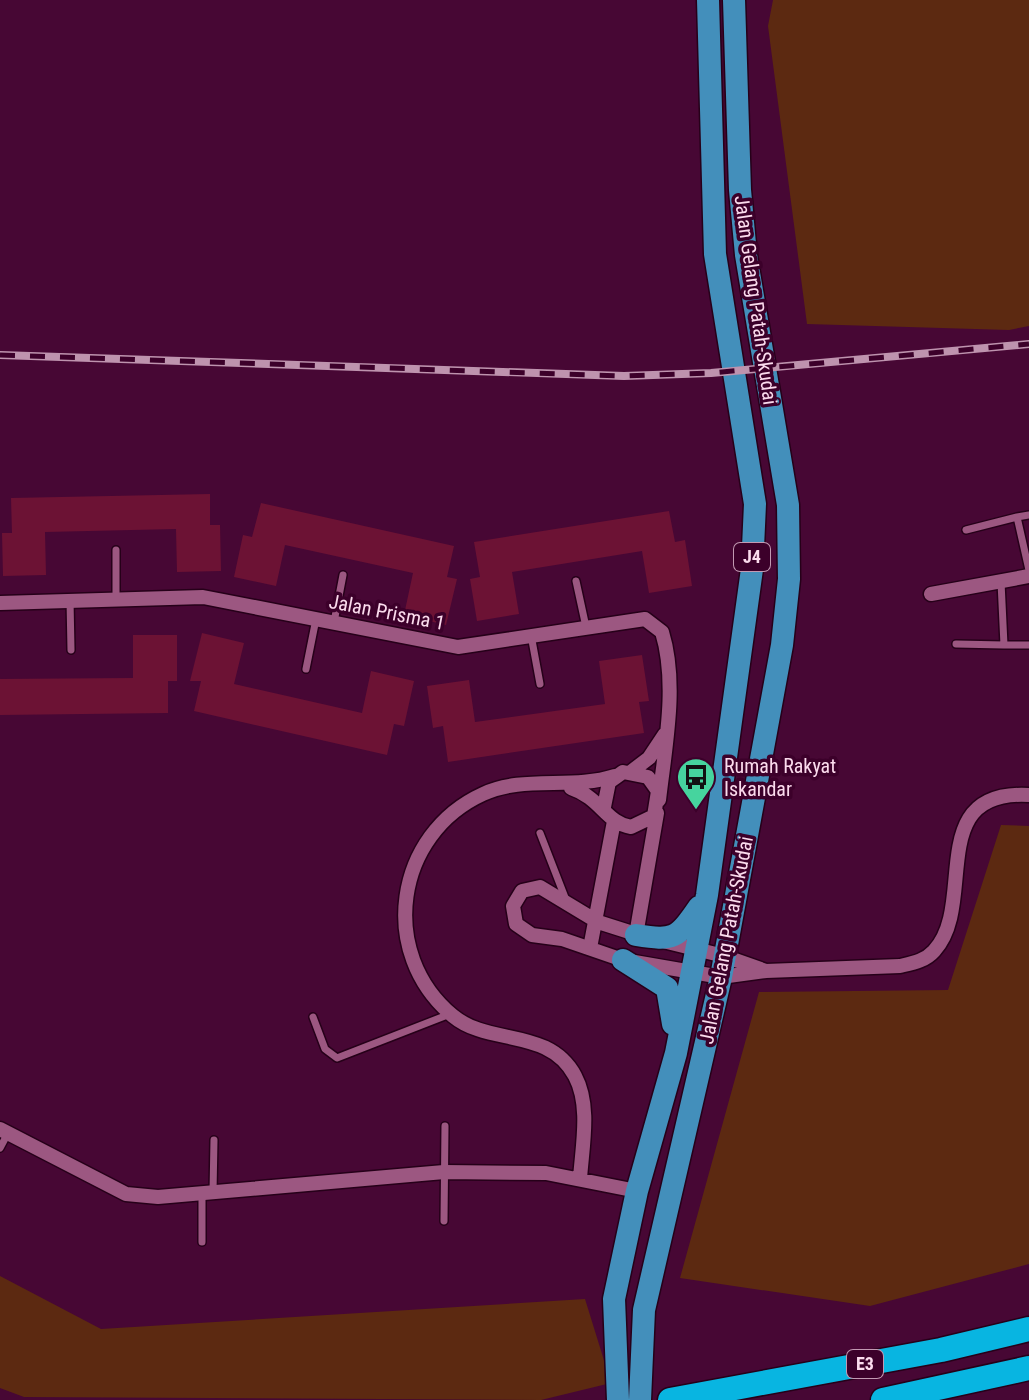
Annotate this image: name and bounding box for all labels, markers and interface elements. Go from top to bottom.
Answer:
street label: Jalan Gelang Patah-Skudai [729,194,783,406]
road number: J4 [734,543,770,571]
street label: Jalan Prisma 1 [327,589,447,635]
place label: Rumah Rakyat Iskandar [724,754,836,801]
bus stop icon: Rumah Rakyat Iskandar [675,756,717,811]
street label: Jalan Gelang Patah-Skudai [694,834,758,1046]
road number: E3 [847,1350,883,1378]

